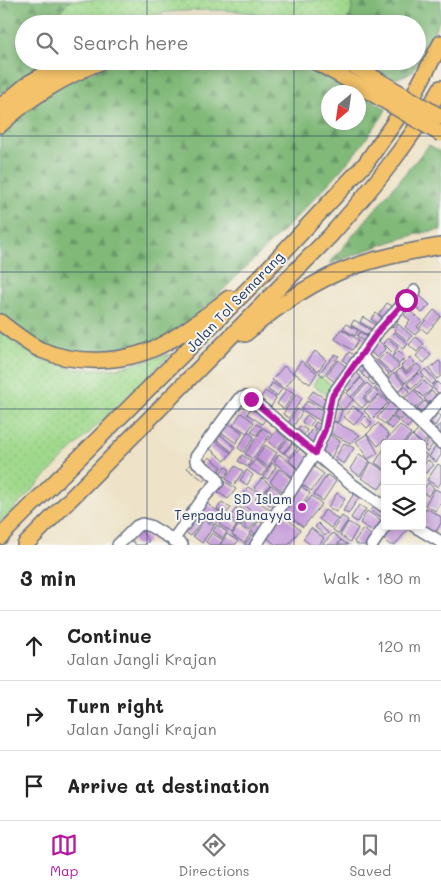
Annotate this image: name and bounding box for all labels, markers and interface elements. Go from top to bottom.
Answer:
search box [15,15,426,70]
icon: search [33,29,61,57]
text: Search here [73,30,189,55]
north arrow [321,85,366,130]
street label: Jalan Tol Semarang [182,247,288,356]
route start [395,289,418,312]
route end [240,388,263,411]
map controls [381,440,426,530]
button: locate [381,440,426,485]
button: layers [381,485,426,530]
place label: SD Islam Terpadu Bunayya [174,489,292,524]
marker: SD Islam Terpadu Bunayya [296,501,308,513]
text: 3 min [20,564,76,591]
text: Walk · 180 m [323,567,421,588]
text: Continue [67,623,152,648]
icon: ahead [20,632,48,660]
text: 120 m [377,635,421,656]
text: Jalan Jangli Krajan [67,648,217,669]
text: Turn right [67,693,164,718]
icon: right [20,702,48,730]
text: 60 m [384,705,421,726]
text: Jalan Jangli Krajan [67,718,217,739]
icon: arrive [20,772,48,800]
text: Arrive at destination [67,773,270,798]
tab: Map [50,831,78,880]
tab: Directions [178,831,250,880]
tab: Saved [349,831,391,880]

